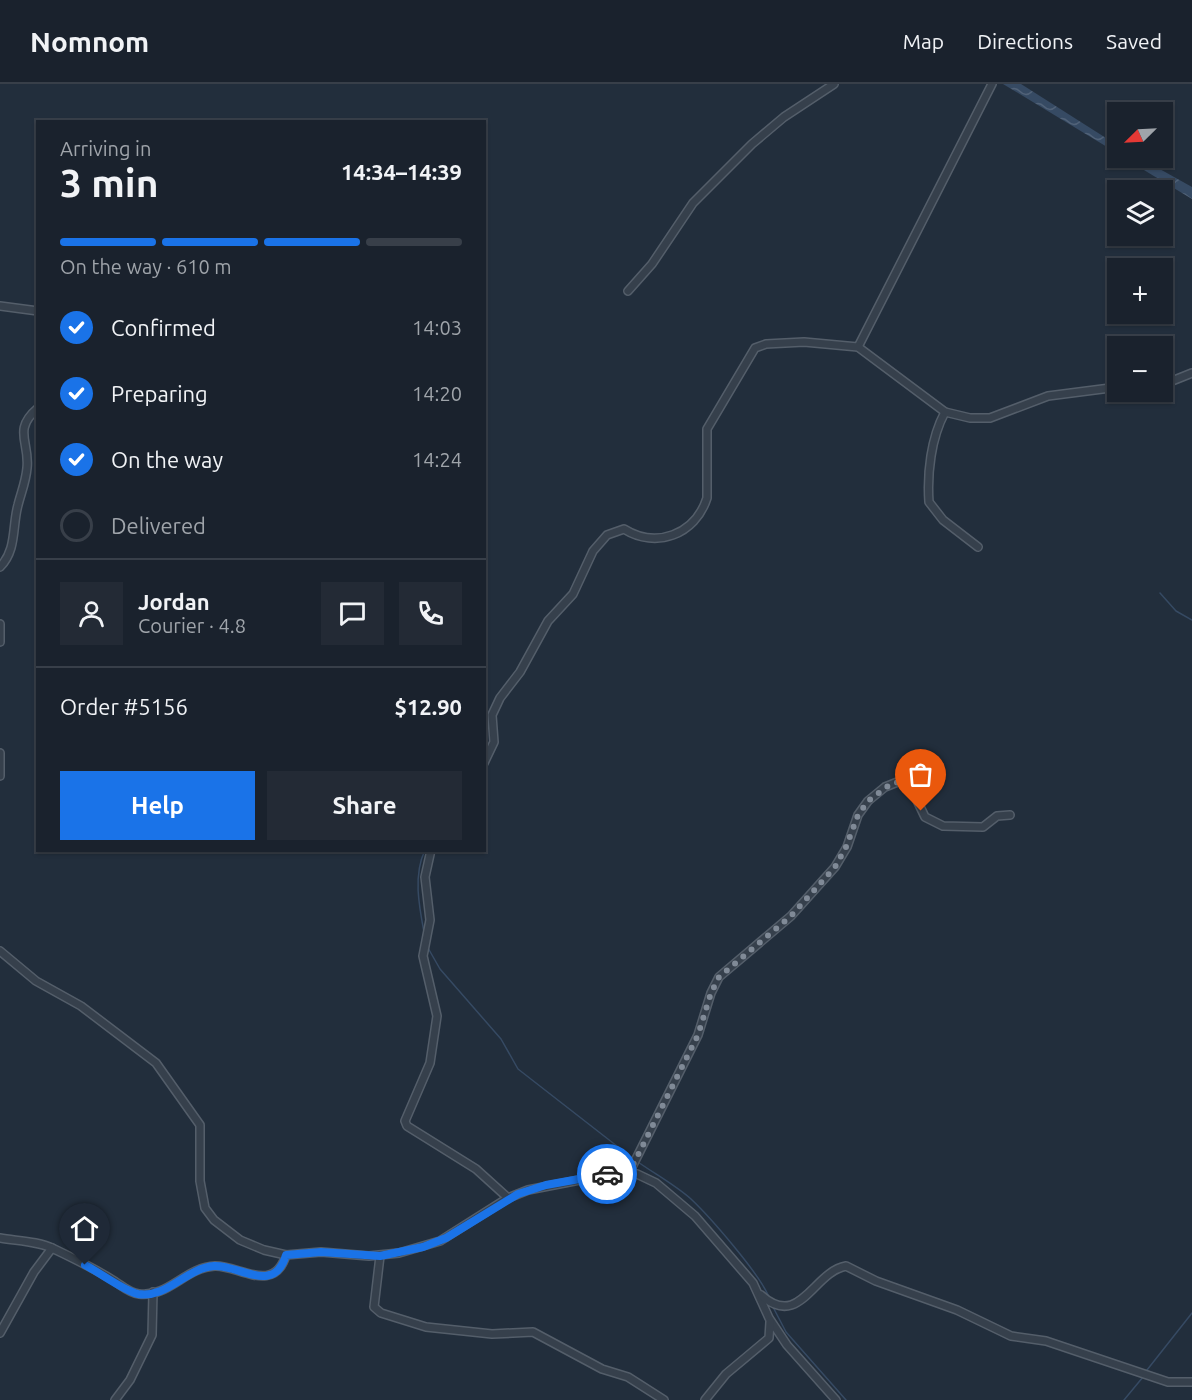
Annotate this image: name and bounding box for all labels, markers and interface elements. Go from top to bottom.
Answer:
text: Nomnom [30,26,149,57]
text: Map [903,29,944,53]
text: Directions [977,29,1073,53]
text: Saved [1106,29,1162,53]
north arrow [1107,102,1173,168]
map controls [1107,102,1173,402]
text: Arriving in [60,137,151,160]
text: 14:34–14:39 [341,159,462,184]
text: 3 min [60,161,159,204]
button: layers [1107,180,1173,246]
text: On the way · 610 m [60,255,232,278]
button: + [1107,258,1173,324]
icon: check [60,311,93,344]
text: Confirmed [111,315,216,340]
text: 14:03 [412,316,462,339]
button: − [1107,336,1173,402]
icon: check [60,377,93,410]
text: Preparing [111,381,208,406]
text: 14:20 [412,382,462,405]
icon: check [60,443,93,476]
text: On the way [111,447,223,472]
text: 14:24 [412,448,462,471]
text: Delivered [111,513,206,538]
button: person [60,582,123,645]
button: chat [321,582,384,645]
button: phone [399,582,462,645]
text: Jordan [138,589,210,614]
text: Courier · 4.8 [138,614,246,637]
text: Order #5156 [60,694,188,719]
text: $12.90 [395,694,462,719]
pin [895,749,946,811]
icon: bag [904,758,937,791]
button: Help [60,771,255,840]
button: Share [267,771,462,840]
courier [577,1144,637,1204]
icon: car [591,1158,624,1191]
pin [59,1203,110,1265]
icon: home [68,1212,101,1245]

